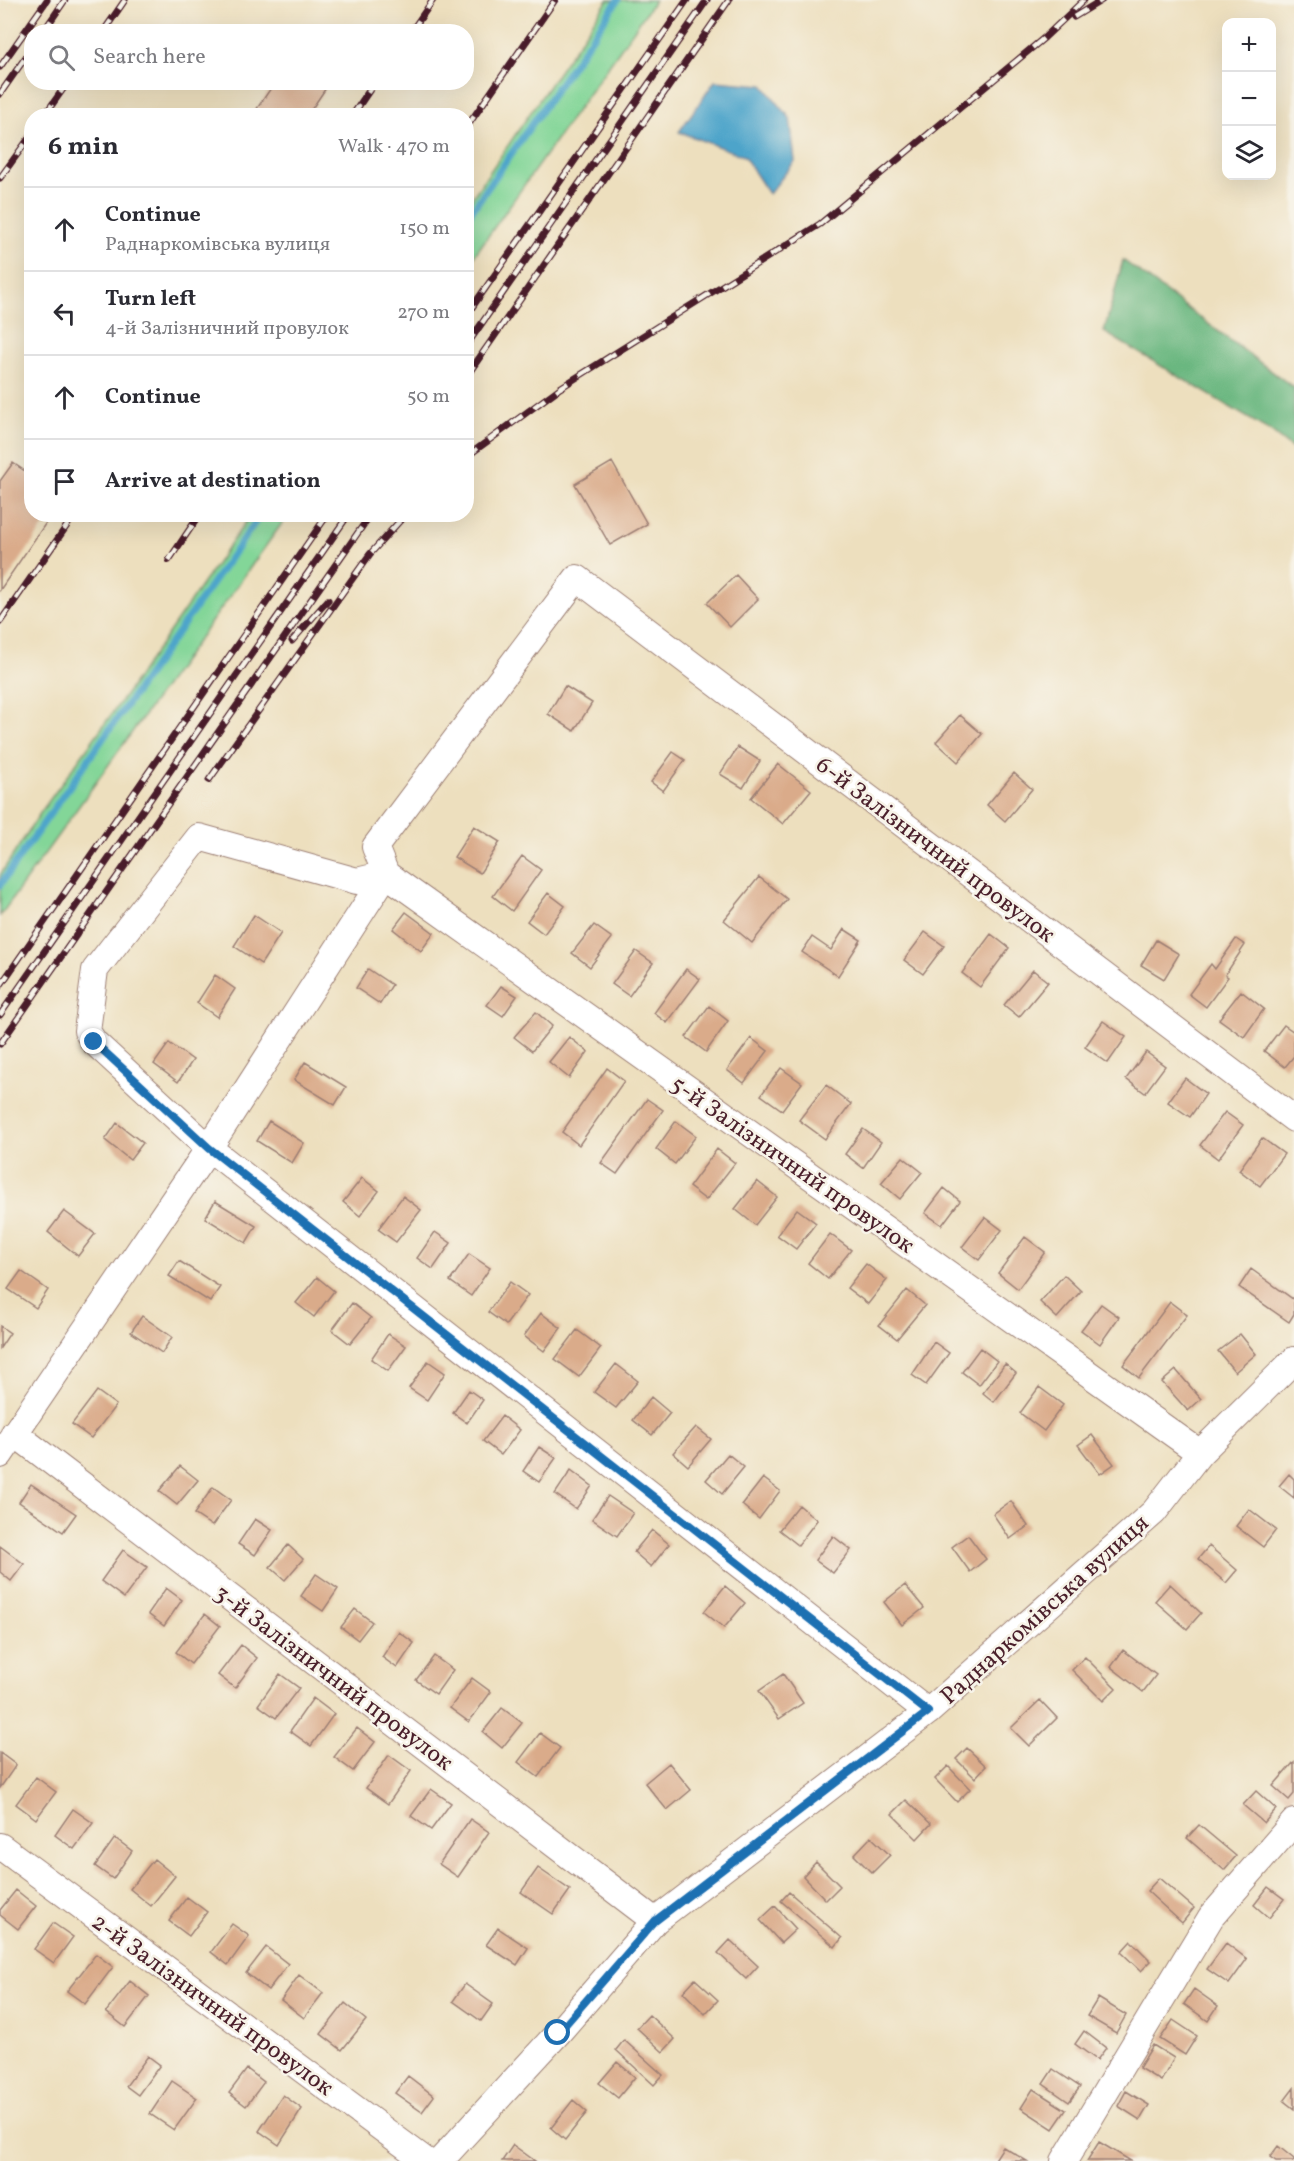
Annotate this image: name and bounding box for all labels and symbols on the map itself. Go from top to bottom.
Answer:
street label: 6-й Залізничний провулок [808,749,1062,952]
route end [80,1028,106,1054]
street label: 5-й Залізничний провулок [663,1068,921,1263]
street label: Раднаркомівська вулиця [934,1507,1157,1714]
street label: 3-й Залізничний провулок [206,1577,460,1780]
street label: 2-й Залізничний провулок [84,1906,340,2105]
route start [544,2019,570,2045]

